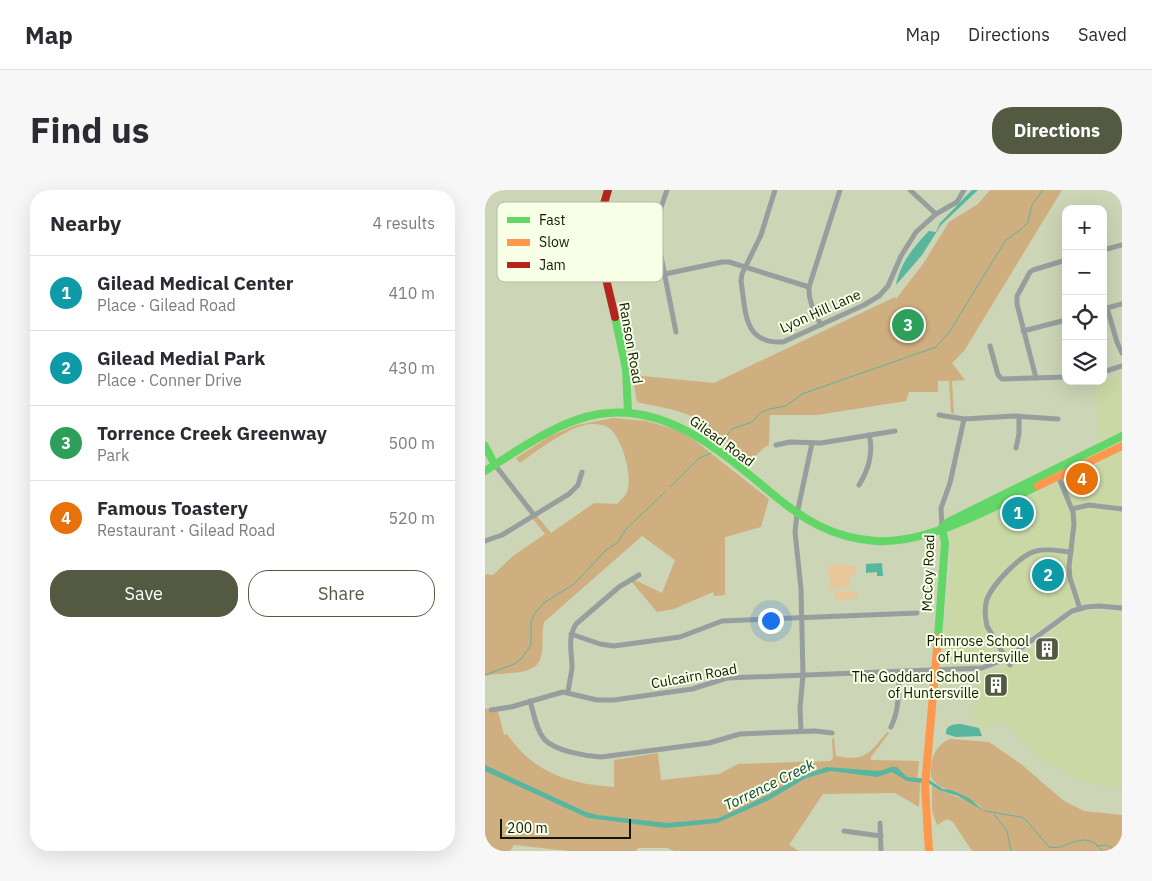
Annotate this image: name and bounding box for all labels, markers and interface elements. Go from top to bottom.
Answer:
text: Map [25,19,73,51]
text: Map [905,23,940,46]
text: Directions [968,23,1050,46]
text: Saved [1078,23,1127,46]
text: Find us [30,107,149,153]
button: Directions [992,107,1122,154]
legend [497,202,663,282]
map controls [1062,205,1107,385]
button: + [1062,205,1107,250]
text: Nearby [50,209,121,237]
text: Fast [539,211,565,229]
text: 4 results [372,213,435,233]
text: Slow [539,233,570,251]
button: − [1062,250,1107,295]
text: Jam [539,256,566,274]
text: Gilead Medical Center [97,271,293,295]
text: 1 [61,283,71,303]
text: 410 m [388,283,435,303]
street label: Lyon Hill Lane [777,285,864,337]
text: Place · Gilead Road [97,295,236,315]
button: locate [1062,295,1107,340]
street label: Ranson Road [615,301,647,385]
pin: 3 [892,306,924,344]
button: layers [1062,340,1107,385]
text: Gilead Medial Park [97,346,265,370]
text: 2 [61,358,71,378]
text: 430 m [388,358,435,378]
text: Place · Conner Drive [97,370,242,390]
street label: Gilead Road [686,411,758,471]
text: Torrence Creek Greenway [97,421,327,445]
text: 3 [61,433,71,453]
text: 500 m [388,433,435,453]
text: Park [97,445,129,465]
pin: 4 [1066,460,1098,498]
pin: 1 [1002,494,1034,532]
text: Famous Toastery [97,496,248,520]
text: 4 [61,508,71,528]
text: 520 m [388,508,435,528]
text: Restaurant · Gilead Road [97,520,275,540]
street label: McCoy Road [918,534,938,612]
pin: 2 [1032,556,1064,594]
button: Save [50,570,238,617]
button: Share [248,570,435,617]
your location [758,608,784,634]
place label: Primrose School of Huntersville [926,632,1029,666]
building icon: Primrose School of Huntersville [1034,636,1060,662]
street label: Culcairn Road [650,660,738,692]
place label: The Goddard School of Huntersville [852,668,979,702]
building icon: The Goddard School of Huntersville [983,672,1009,698]
water label: Torrence Creek [720,754,817,815]
scale bar [500,816,631,839]
text: 200 m [507,819,548,837]

